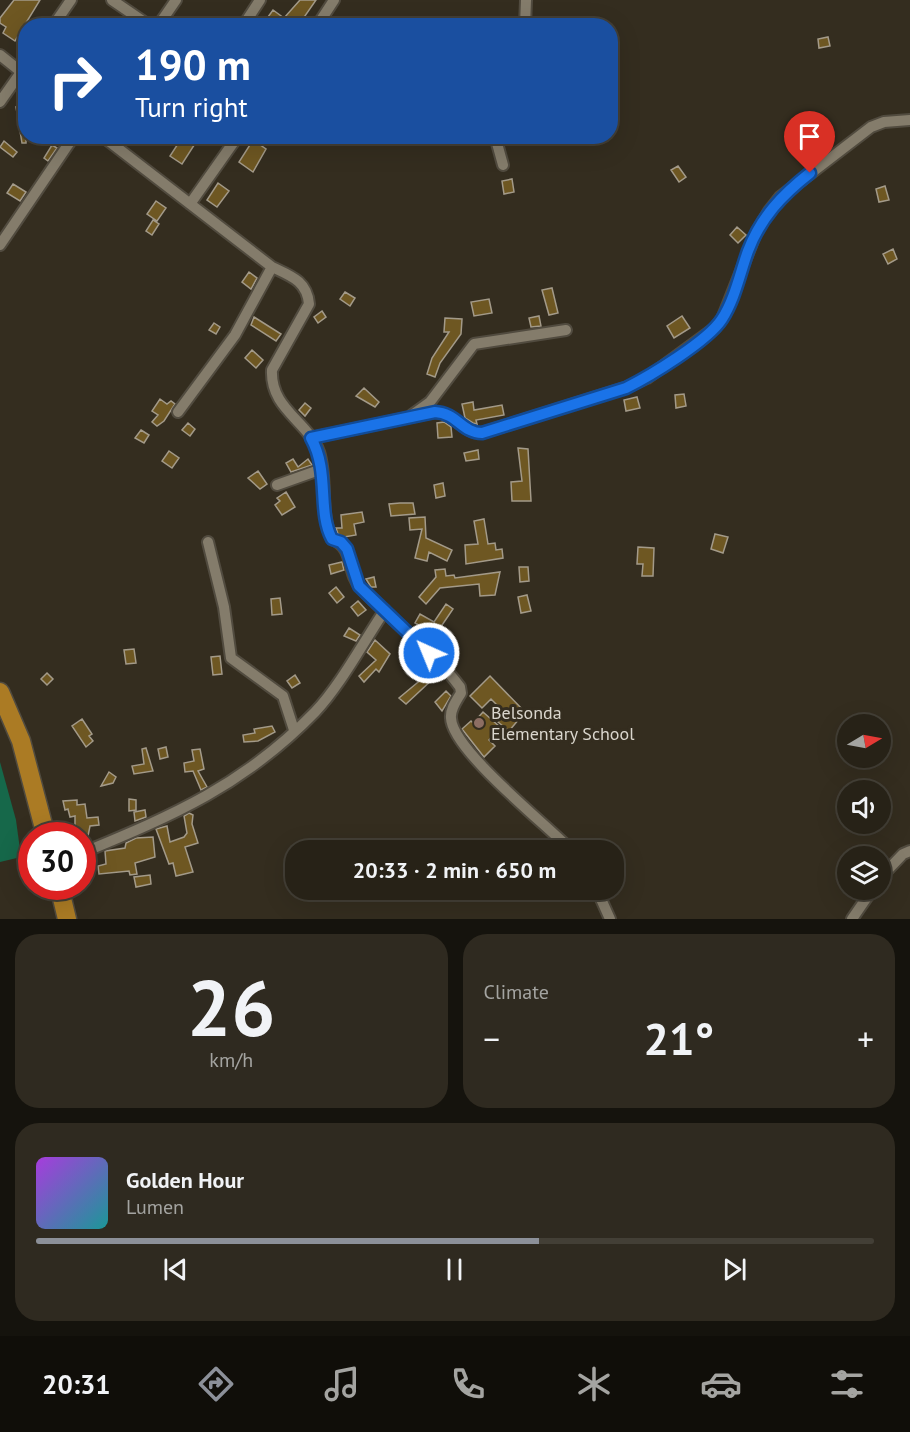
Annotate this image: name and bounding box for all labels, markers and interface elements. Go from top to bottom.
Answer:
text: 190 m [135,37,251,92]
icon: right [36,42,114,120]
text: Turn right [135,90,248,124]
pin [784,111,835,173]
icon: arrive [793,120,826,153]
position arrow [397,621,461,685]
place label: Belsonda Elementary School [491,701,635,745]
north arrow [837,714,891,768]
map controls [837,714,891,900]
marker: Belsonda Elementary School [472,716,486,730]
button: sound [837,780,891,834]
speed limit sign: 30 [18,822,96,900]
button: layers [837,846,891,900]
text: 20:33 · 2 min · 650 m [353,856,556,884]
text: 26 [187,957,275,1058]
text: Climate [484,979,549,1005]
text: 21° [643,1009,714,1067]
text: − [484,1017,500,1060]
text: + [857,1017,874,1060]
text: km/h [209,1047,253,1073]
text: Golden Hour [126,1166,244,1194]
text: Lumen [126,1194,184,1220]
icon: previous [159,1253,192,1286]
icon: pause [438,1253,471,1286]
icon: next [718,1253,751,1286]
icon: directions [195,1363,237,1405]
icon: music [321,1363,363,1405]
icon: phone [447,1363,489,1405]
icon: climate [573,1363,615,1405]
icon: car [700,1363,742,1405]
icon: filters [826,1363,868,1405]
text: 20:31 [42,1367,111,1401]

